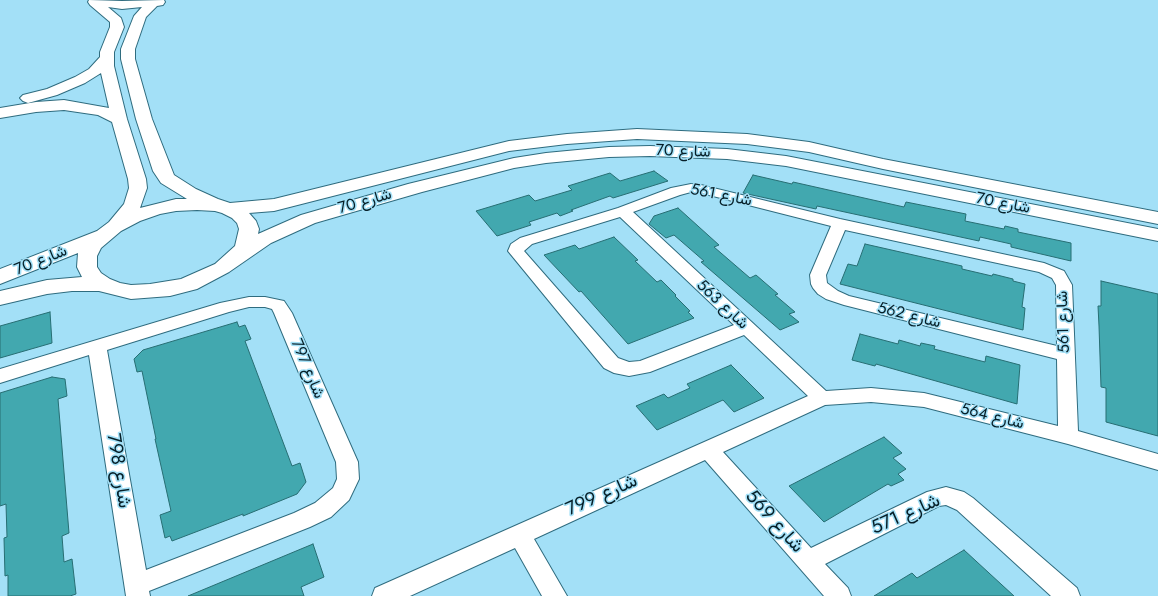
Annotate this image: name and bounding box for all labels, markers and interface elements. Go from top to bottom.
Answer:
street label: شارع 70 [655,141,711,163]
street label: شارع 561 [689,181,753,211]
street label: شارع 70 [336,185,394,219]
street label: شارع 70 [974,189,1032,219]
street label: شارع 70 [12,242,70,280]
street label: شارع 563 [692,276,752,334]
street label: شارع 561 [1053,290,1075,354]
street label: شارع 562 [875,299,943,333]
street label: شارع 797 [286,336,328,402]
street label: شارع 564 [958,400,1026,434]
street label: شارع 798 [101,432,135,510]
street label: شارع 799 [563,470,641,522]
street label: شارع 569 [740,486,808,558]
street label: شارع 571 [868,490,944,540]

